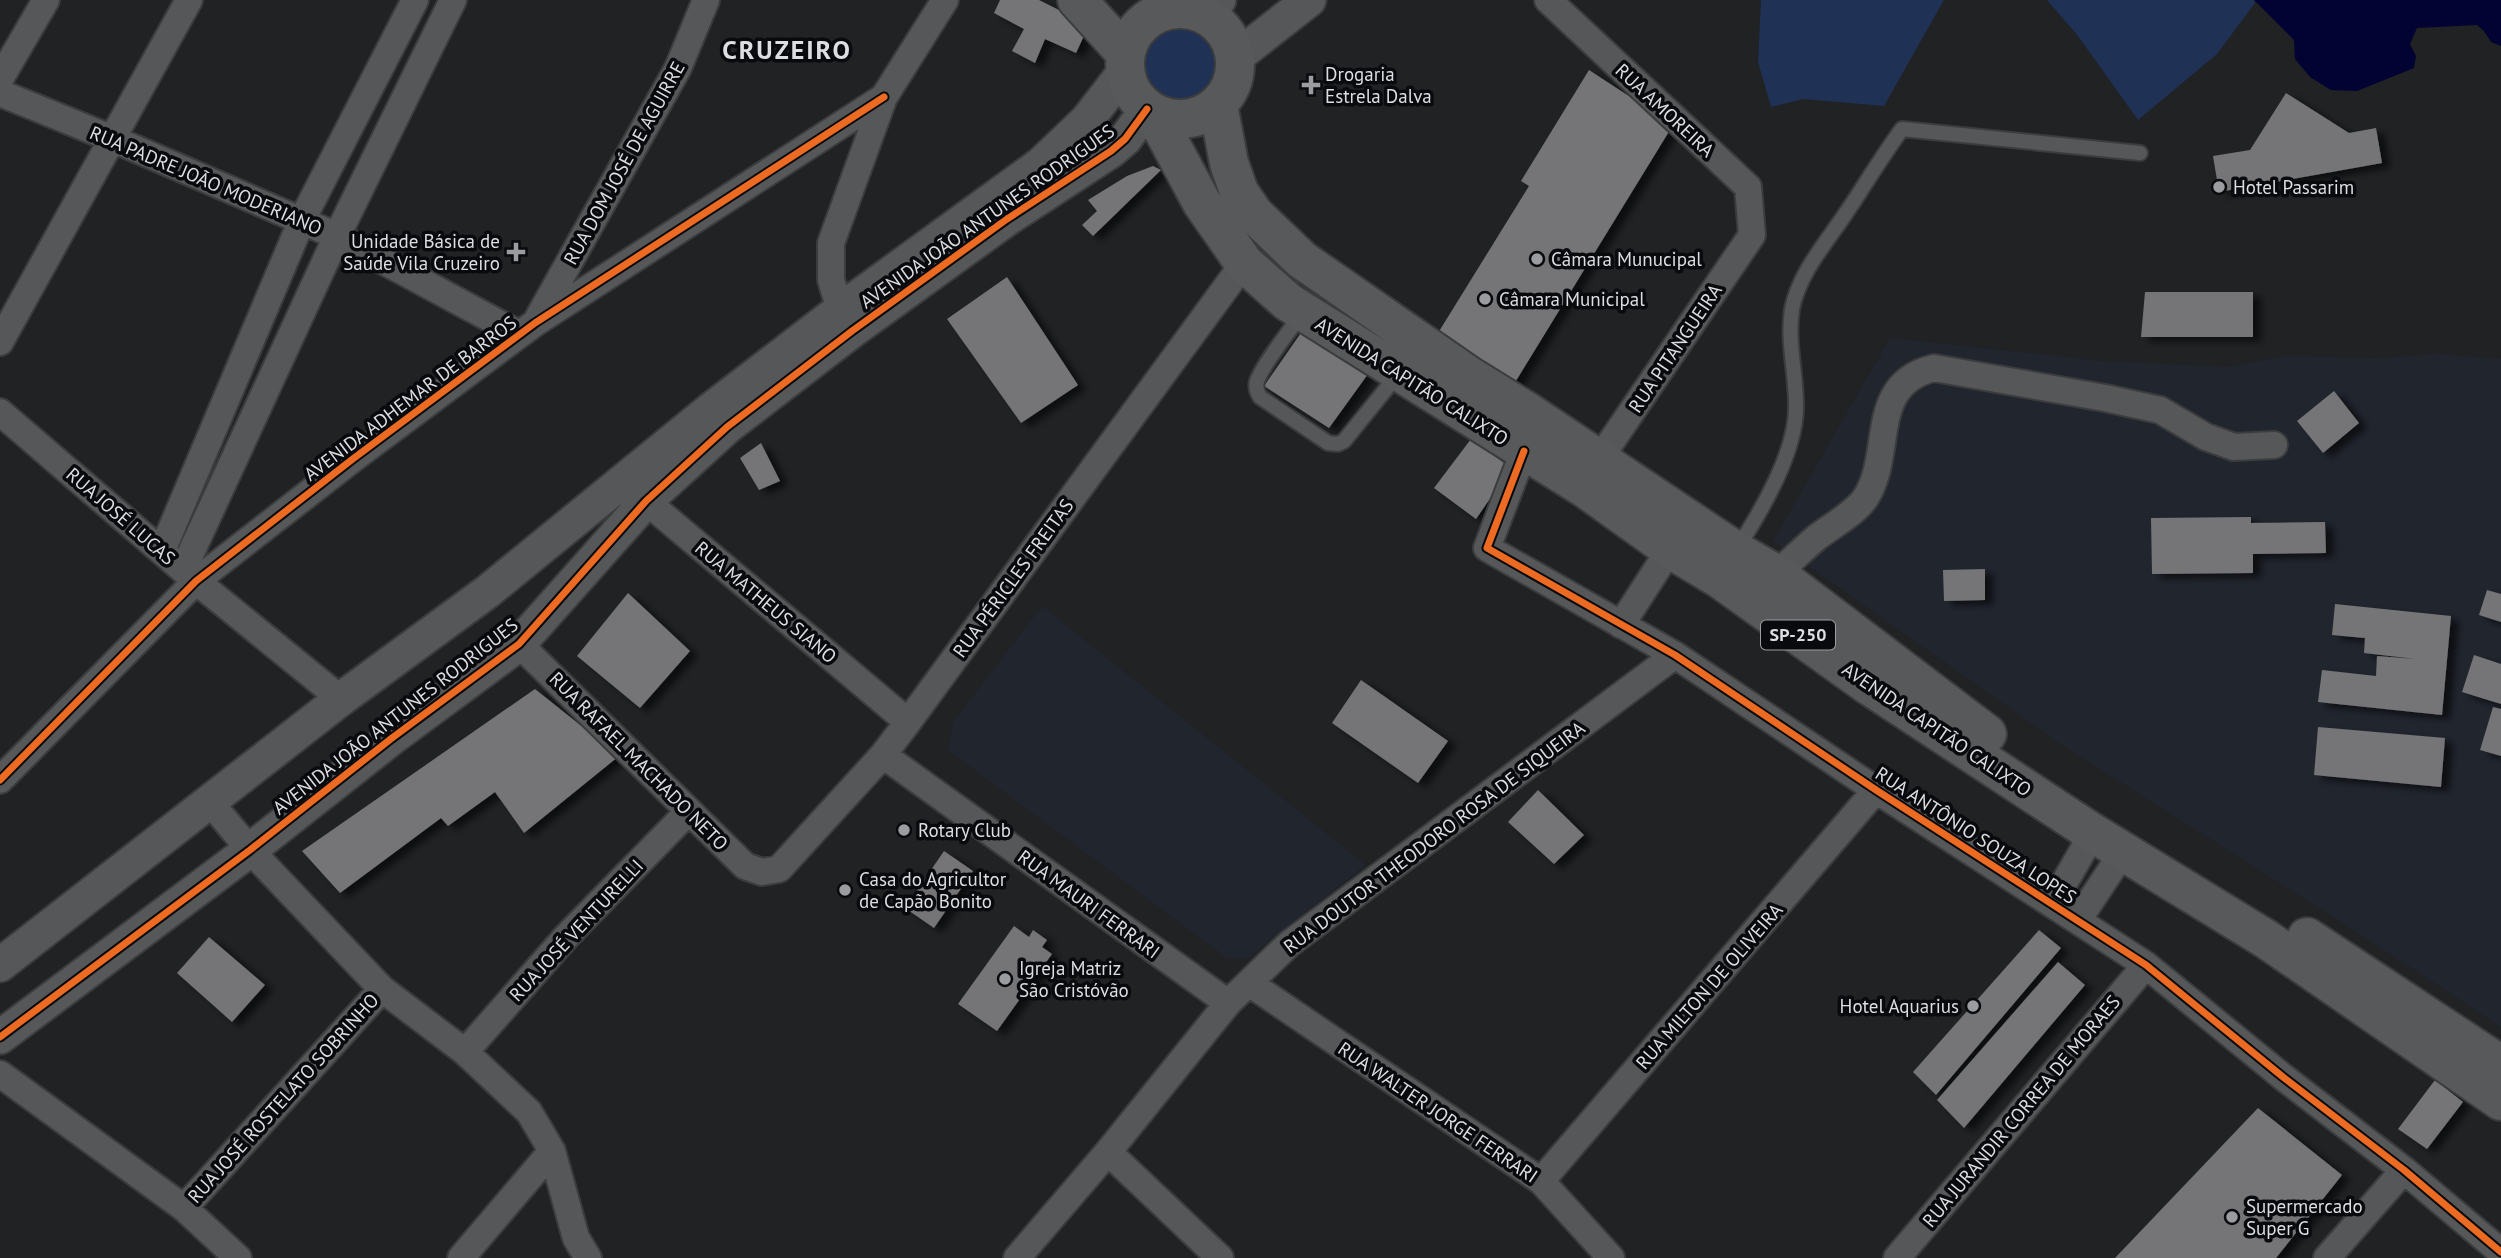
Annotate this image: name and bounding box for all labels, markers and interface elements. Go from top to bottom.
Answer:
district label: CRUZEIRO [722,33,852,66]
street label: RUA DOM JOSÉ DE AGUIRRE [558,57,690,269]
street label: RUA AMOREIRA [1611,58,1719,162]
place label: Drogaria Estrela Dalva [1325,62,1432,108]
marker: Drogaria Estrela Dalva [1303,77,1319,93]
street label: AVENIDA JOÃO ANTUNES RODRIGUES [855,119,1119,313]
street label: RUA PADRE JOÃO MODERIANO [86,120,326,240]
place label: Hotel Passarim [2233,175,2354,199]
marker: Hotel Passarim [2211,179,2227,195]
place label: Unidade Básica de Saúde Vila Cruzeiro [343,229,500,275]
marker: Unidade Básica de Saúde Vila Cruzeiro [506,242,526,262]
place label: Câmara Munucipal [1551,247,1702,271]
marker: Câmara Munucipal [1529,251,1545,267]
street label: RUA PITANGUEIRA [1623,279,1727,417]
place label: Câmara Municipal [1499,287,1645,311]
marker: Câmara Municipal [1477,291,1493,307]
street label: AVENIDA ADHEMAR DE BARROS [299,310,521,486]
street label: AVENIDA CAPITÃO CALIXTO [1311,312,1513,450]
street label: RUA JOSÉ LUCAS [62,462,180,570]
street label: RUA PÉRICLES FREITAS [947,494,1079,662]
street label: RUA MATHEUS SIANO [690,536,842,668]
street label: AVENIDA JOÃO ANTUNES RODRIGUES [267,613,523,819]
road number: SP-250 [1761,620,1835,650]
street label: AVENIDA CAPITÃO CALIXTO [1838,657,2036,801]
street label: RUA RAFAEL MACHADO NETO [545,667,733,855]
street label: RUA DOUTOR THEODORO ROSA DE SIQUEIRA [1279,716,1589,958]
street label: RUA ANTÔNIO SOUZA LOPES [1871,761,2081,909]
place label: Rotary Club [918,818,1011,842]
marker: Rotary Club [896,822,912,838]
street label: RUA MAURI FERRARI [1013,844,1165,964]
street label: RUA JOSÉ VENTURELLI [504,854,648,1006]
place label: Casa do Agricultor de Capão Bonito [859,867,1007,913]
marker: Casa do Agricultor de Capão Bonito [837,882,853,898]
street label: RUA MILTON DE OLIVEIRA [1630,898,1788,1074]
place label: Igreja Matriz São Cristóvão [1019,956,1129,1002]
marker: Igreja Matriz São Cristóvão [997,971,1013,987]
street label: RUA JOSÉ ROSTELATO SOBRINHO [182,988,384,1208]
street label: RUA JURANDIR CORREA DE MORAES [1917,990,2125,1232]
place label: Hotel Aquarius [1840,994,1959,1018]
marker: Hotel Aquarius [1965,998,1981,1014]
street label: RUA WALTER JORGE FERRARI [1334,1036,1542,1188]
place label: Supermercado Super G [2246,1194,2363,1240]
marker: Supermercado Super G [2224,1209,2240,1225]

